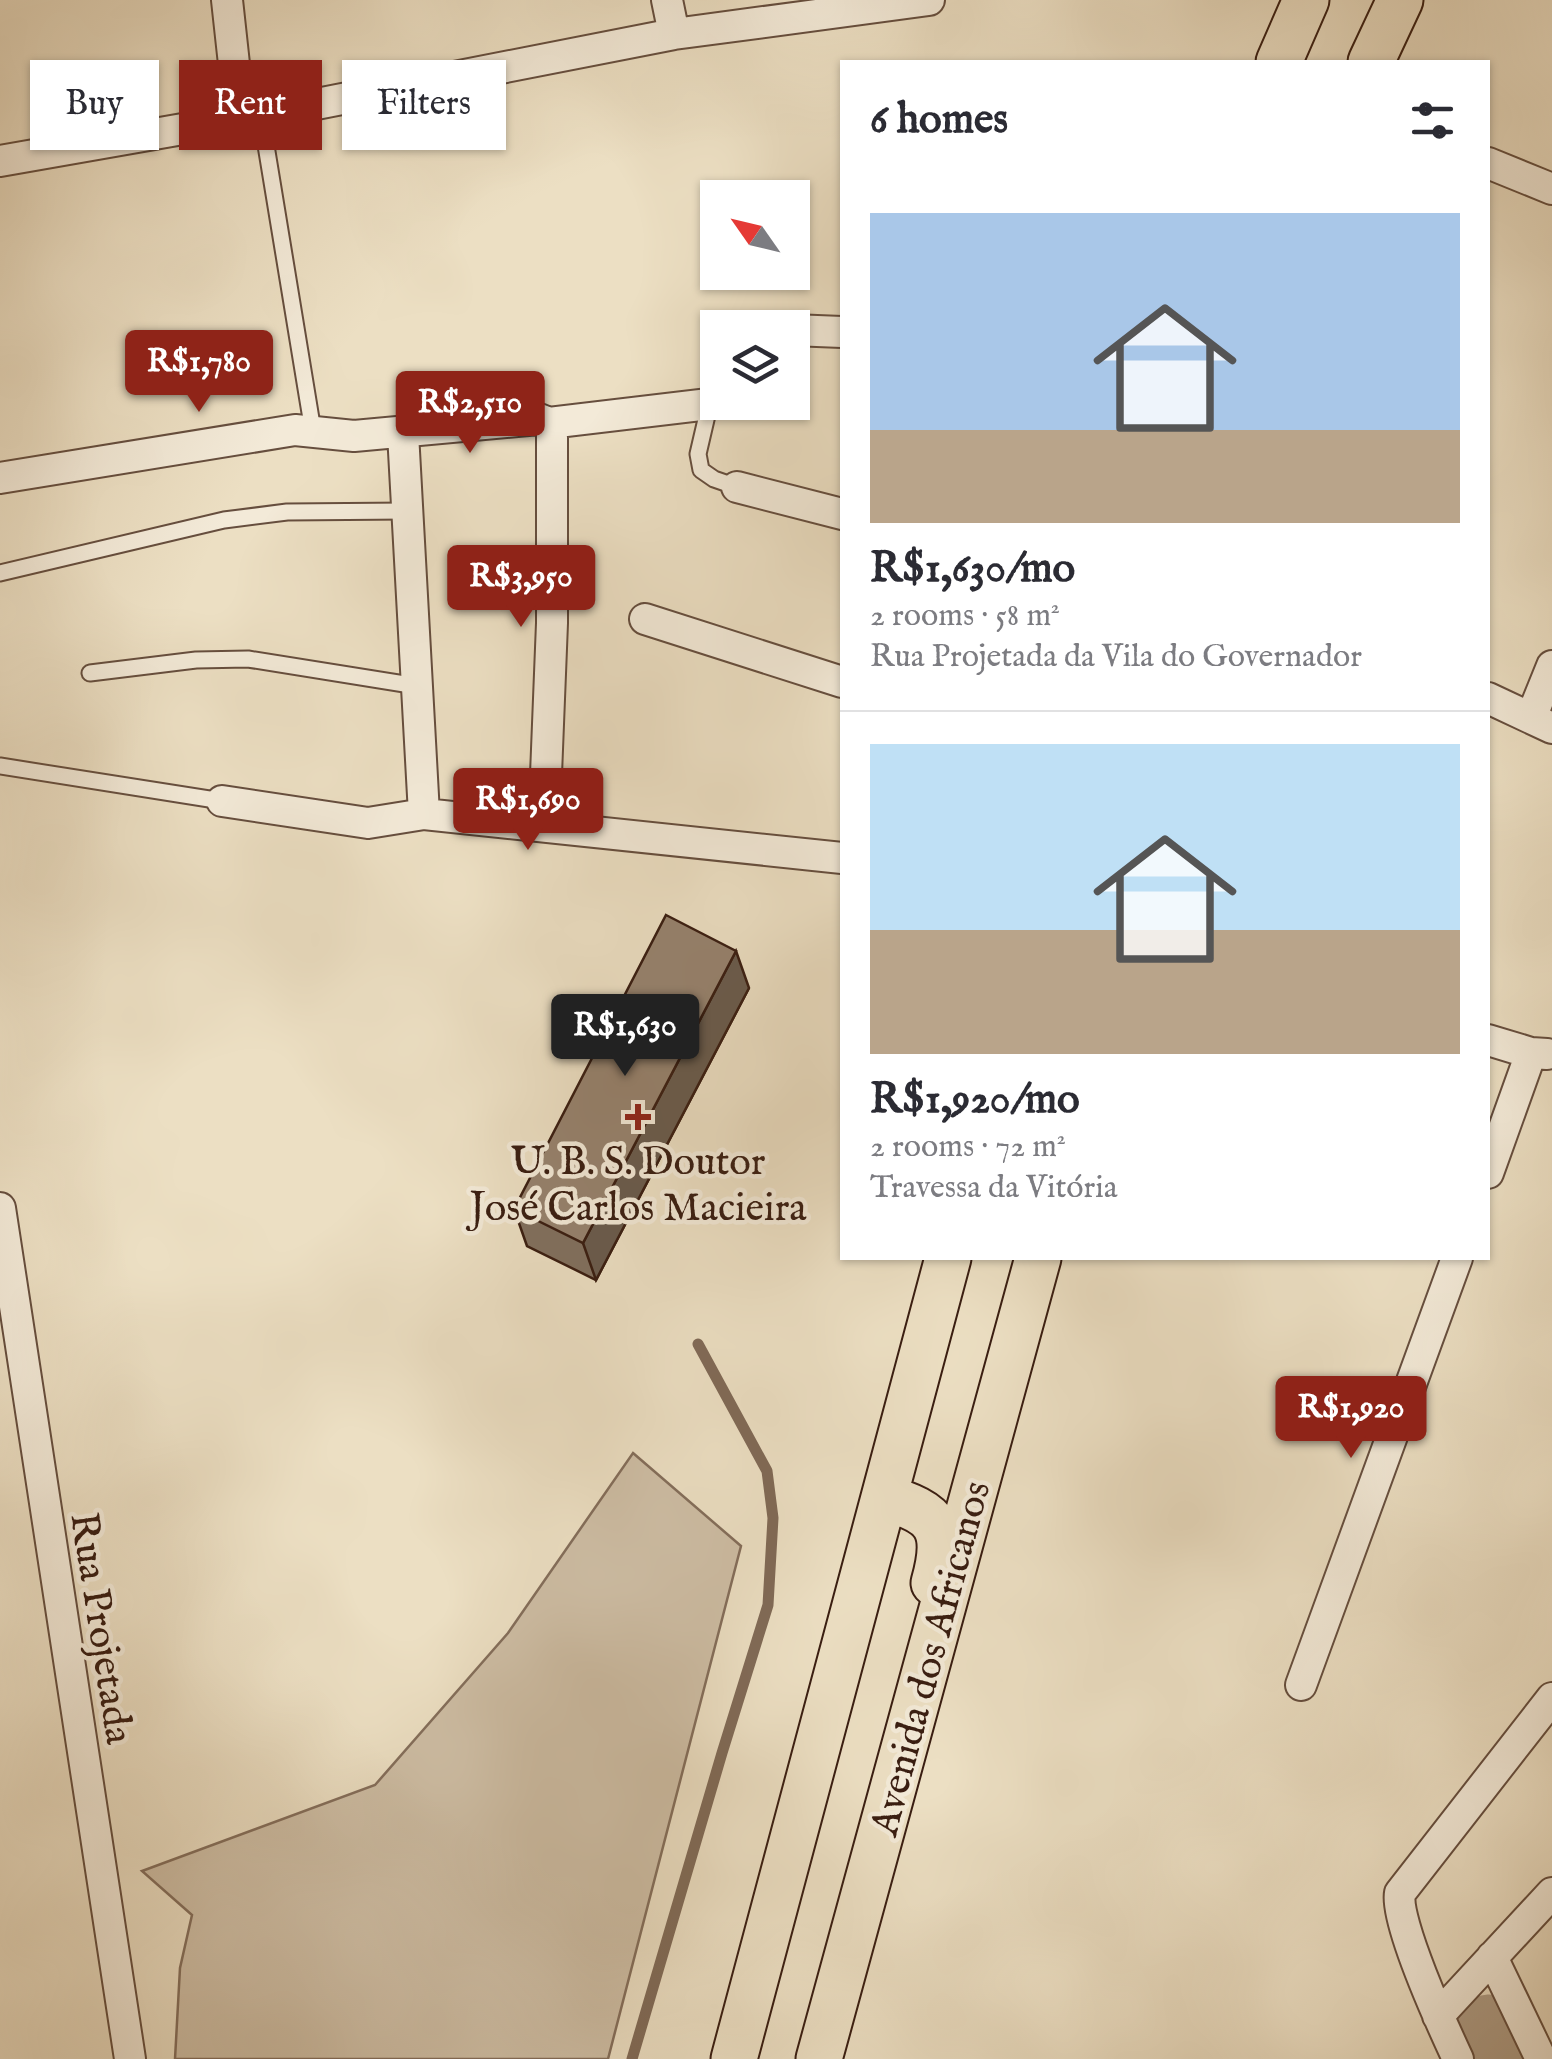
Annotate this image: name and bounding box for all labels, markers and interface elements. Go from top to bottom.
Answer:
chip: Buy [30,60,159,150]
chip: Rent [179,60,322,150]
chip: Filters [342,60,506,150]
icon: filters [1405,93,1460,148]
text: 6 homes [870,94,1008,147]
north arrow [700,180,810,290]
map controls [700,180,810,420]
icon: home [1075,278,1255,458]
button: layers [700,310,810,420]
pin: R$1,780 [107,330,291,415]
text: R$1,780 [147,342,251,383]
pin: R$2,510 [378,371,562,456]
text: R$2,510 [418,383,522,424]
text: R$1,630/mo [870,543,1075,596]
pin: R$3,950 [429,545,613,630]
text: R$3,950 [469,557,573,598]
text: 2 rooms · 58 m² [870,596,1060,637]
text: Rua Projetada da Vila do Governador [870,637,1362,678]
pin: R$1,690 [436,768,620,853]
text: R$1,690 [475,780,581,821]
icon: home [1075,809,1255,989]
pin: R$1,630 [533,994,717,1079]
text: R$1,630 [573,1006,677,1047]
text: R$1,920/mo [870,1074,1080,1127]
marker: U. B. S. Doutor José Carlos Macieira [625,1104,651,1130]
text: 2 rooms · 72 m² [870,1127,1066,1168]
place label: U. B. S. Doutor José Carlos Macieira [465,1138,807,1235]
text: Travessa da Vitória [870,1168,1118,1209]
pin: R$1,920 [1259,1376,1443,1461]
text: R$1,920 [1297,1388,1405,1429]
street label: Avenida dos Africanos [860,1476,1004,1843]
street label: Rua Projetada [56,1509,143,1749]

